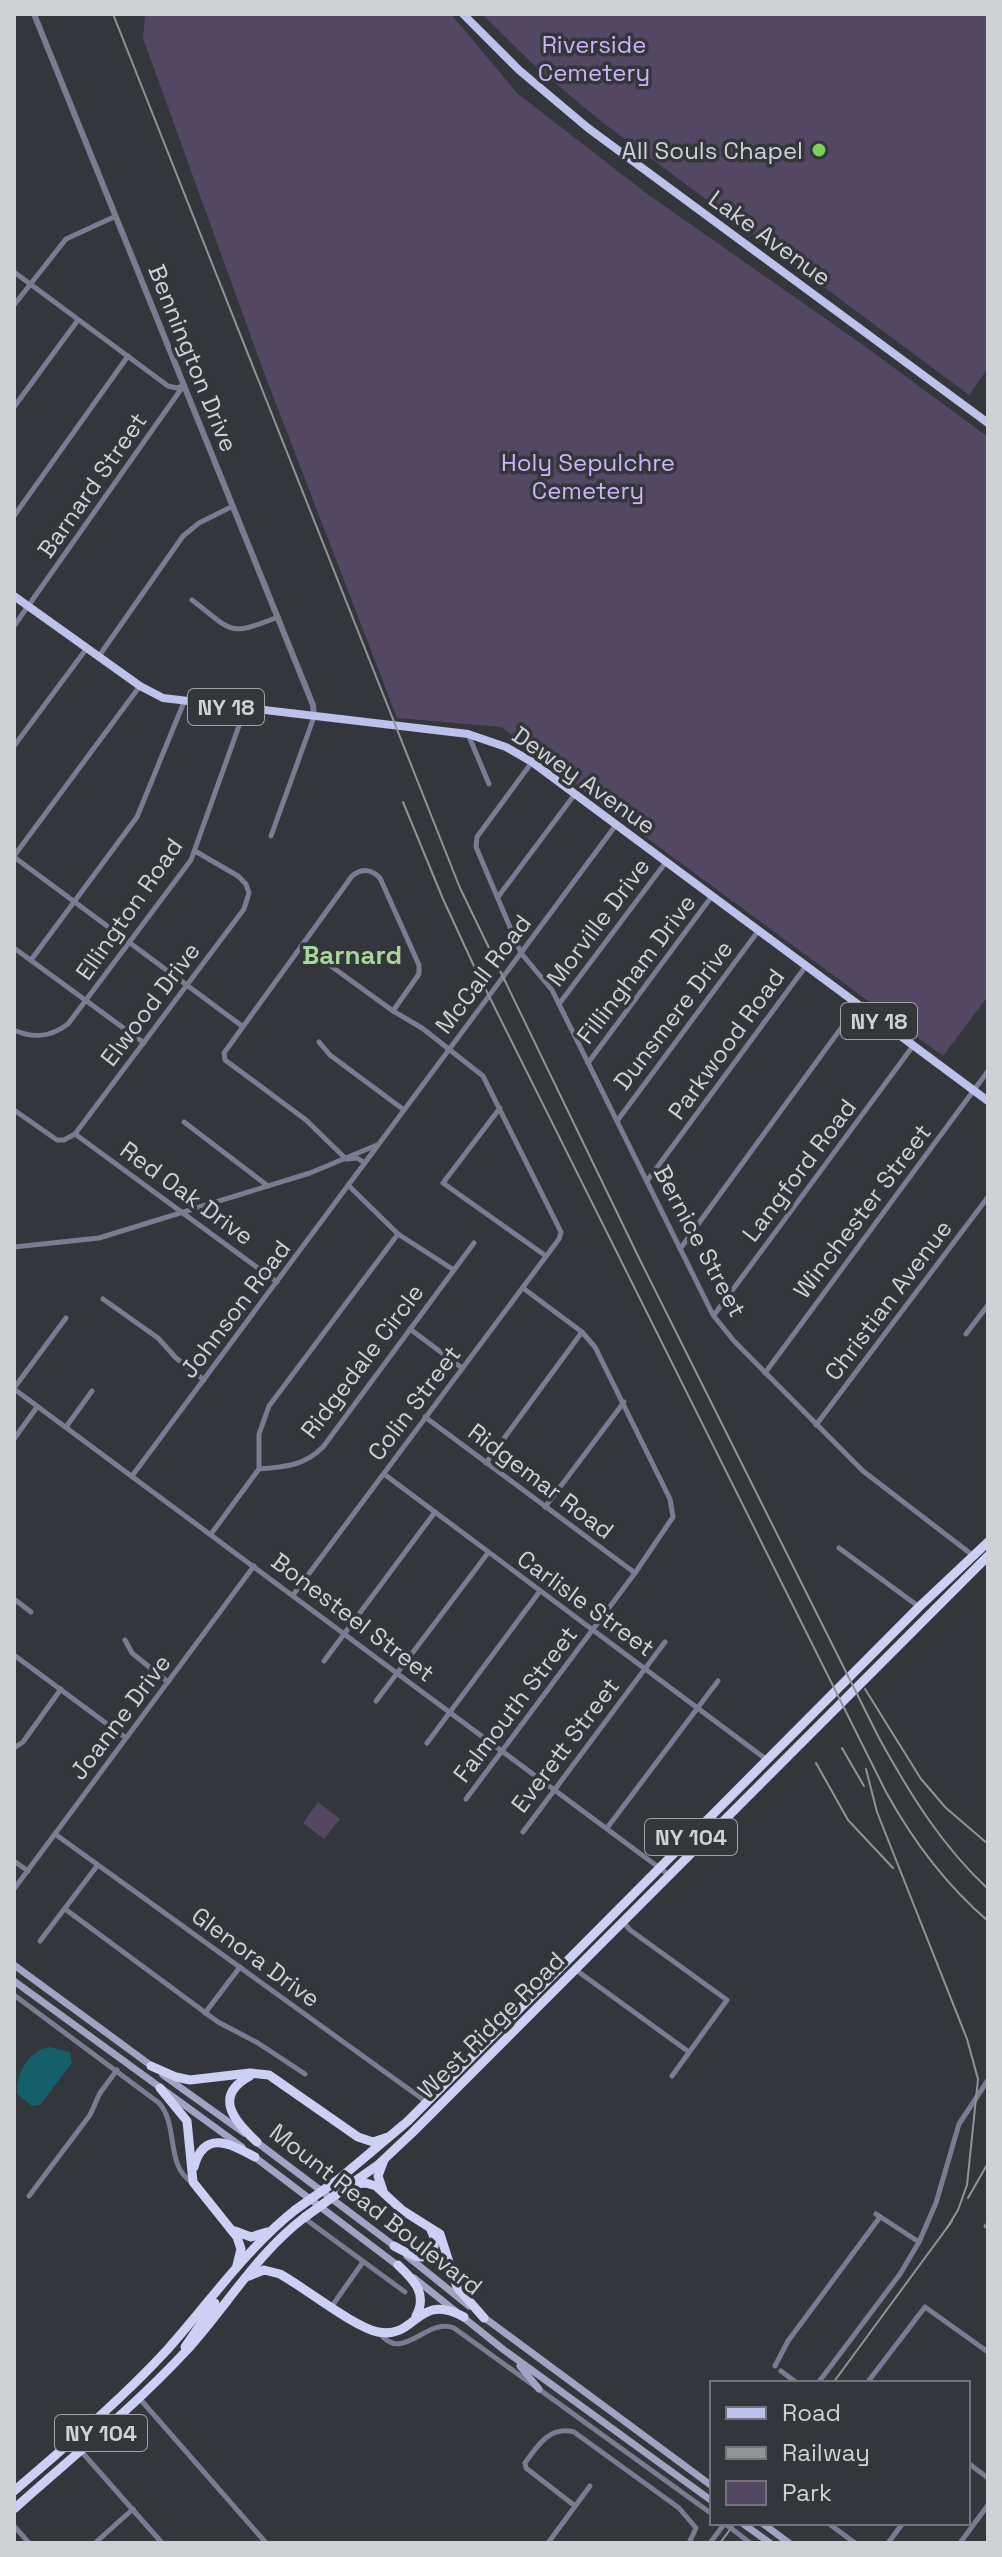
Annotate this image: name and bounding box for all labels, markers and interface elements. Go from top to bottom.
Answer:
park label: Riverside Cemetery [538,29,650,88]
place label: All Souls Chapel [622,135,803,166]
marker: All Souls Chapel [810,141,828,159]
street label: Lake Avenue [703,183,837,293]
street label: Bennington Drive [141,260,245,456]
street label: Barnard Street [30,406,154,564]
park label: Holy Sepulchre Cemetery [501,447,675,506]
road number: NY 18 [188,689,264,725]
street label: Dewey Avenue [506,719,662,841]
street label: Ellington Road [69,832,189,986]
street label: Morville Drive [540,852,656,992]
street label: Fillingham Drive [570,888,702,1050]
street label: McCall Road [428,908,538,1040]
street label: Dunsmere Drive [607,934,739,1096]
street label: Elwood Drive [93,936,207,1072]
district label: Barnard [302,938,402,972]
street label: Parkwood Road [661,962,791,1126]
road number: NY 18 [841,1003,917,1039]
street label: Langford Road [735,1092,863,1248]
street label: Winchester Street [786,1118,938,1304]
street label: Red Oak Drive [114,1134,260,1252]
street label: Bernice Street [647,1160,753,1322]
street label: Christian Avenue [817,1213,959,1387]
street label: Johnson Road [173,1234,297,1384]
street label: Ridgedale Circle [294,1277,430,1445]
street label: Colin Street [361,1339,467,1467]
street label: Ridgemar Road [462,1416,620,1546]
street label: Carlisle Street [511,1543,661,1663]
street label: Bonesteel Street [265,1546,441,1688]
street label: Falmouth Street [446,1620,584,1788]
street label: Joanne Drive [63,1648,177,1786]
street label: Everett Street [504,1671,626,1819]
road number: NY 104 [645,1819,737,1855]
street label: Glenora Drive [186,1900,326,2014]
street label: West Ridge Road [411,1945,571,2105]
street label: Mount Read Boulevard [263,2116,489,2302]
legend [710,2381,970,2525]
text: Road [782,2397,841,2428]
road number: NY 104 [55,2415,147,2451]
text: Railway [782,2437,870,2468]
text: Park [782,2477,832,2508]

